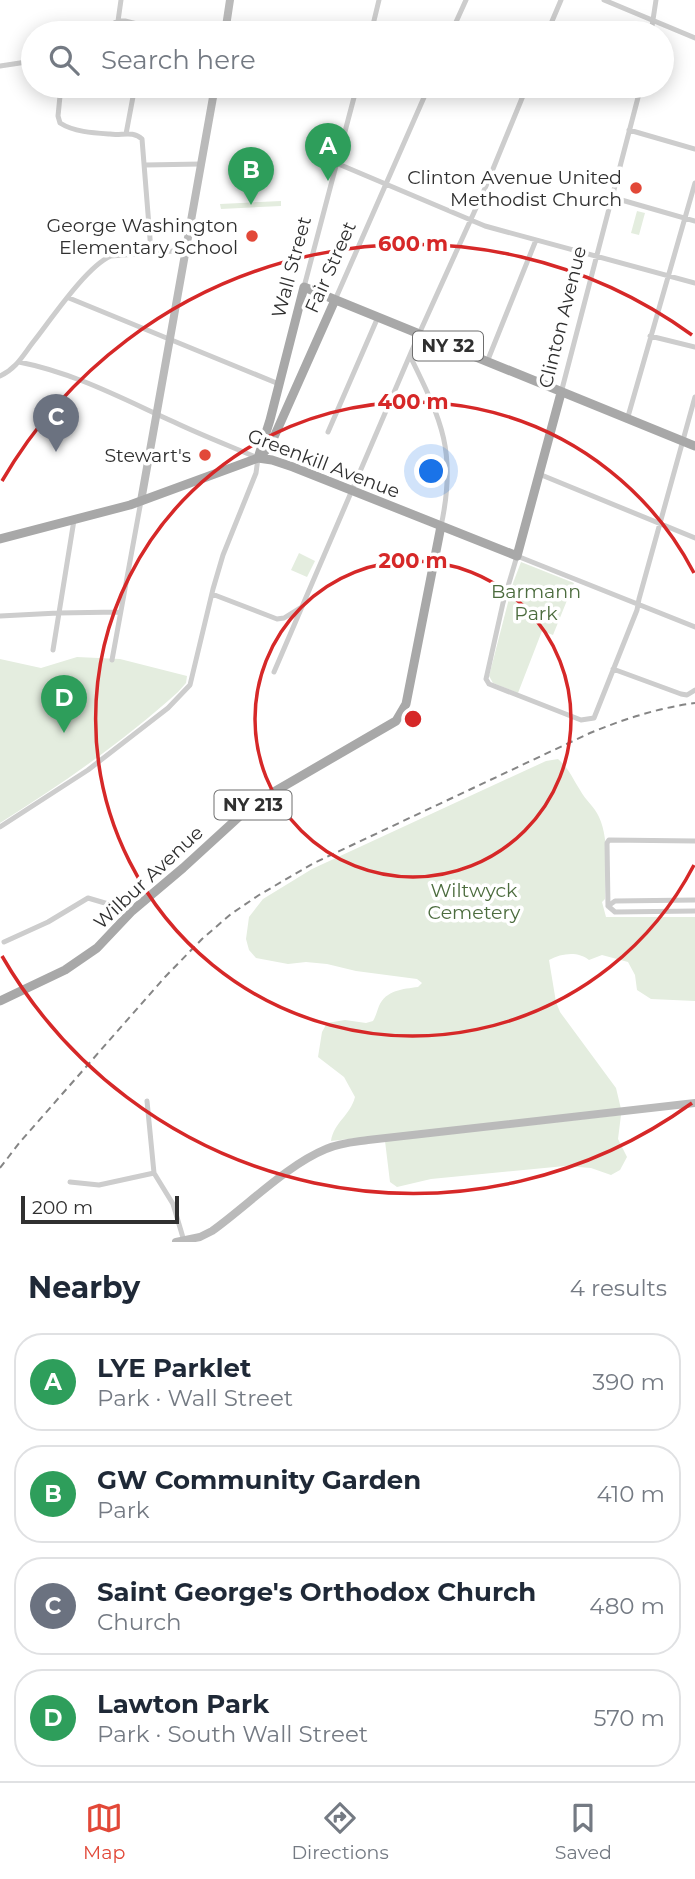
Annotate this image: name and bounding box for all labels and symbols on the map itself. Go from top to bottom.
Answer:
pin: A [305,123,351,181]
pin: B [228,147,274,205]
place label: Clinton Avenue United Methodist Church [407,166,622,211]
marker: Clinton Avenue United Methodist Church [628,180,644,196]
place label: George Washington Elementary School [47,214,238,259]
street label: Wall Street [267,214,316,320]
street label: Fair Street [300,218,361,317]
marker: George Washington Elementary School [244,228,260,244]
text: 600 m [378,231,448,256]
street label: Clinton Avenue [534,244,591,390]
road number: NY 32 [413,332,483,360]
text: 400 m [378,389,448,414]
pin: C [33,394,79,452]
street label: Greenkill Avenue [244,424,403,503]
place label: Stewart's [104,444,191,467]
marker: Stewart's [197,447,213,463]
your location [414,454,448,488]
text: 200 m [379,548,447,573]
park label: Barmann Park [491,580,581,625]
pin: D [41,675,87,733]
centre of rings [401,707,425,731]
road number: NY 213 [215,790,292,820]
street label: Wilbur Avenue [89,821,208,934]
park label: Wiltwyck Cemetery [428,879,521,924]
scale bar [21,1193,178,1225]

